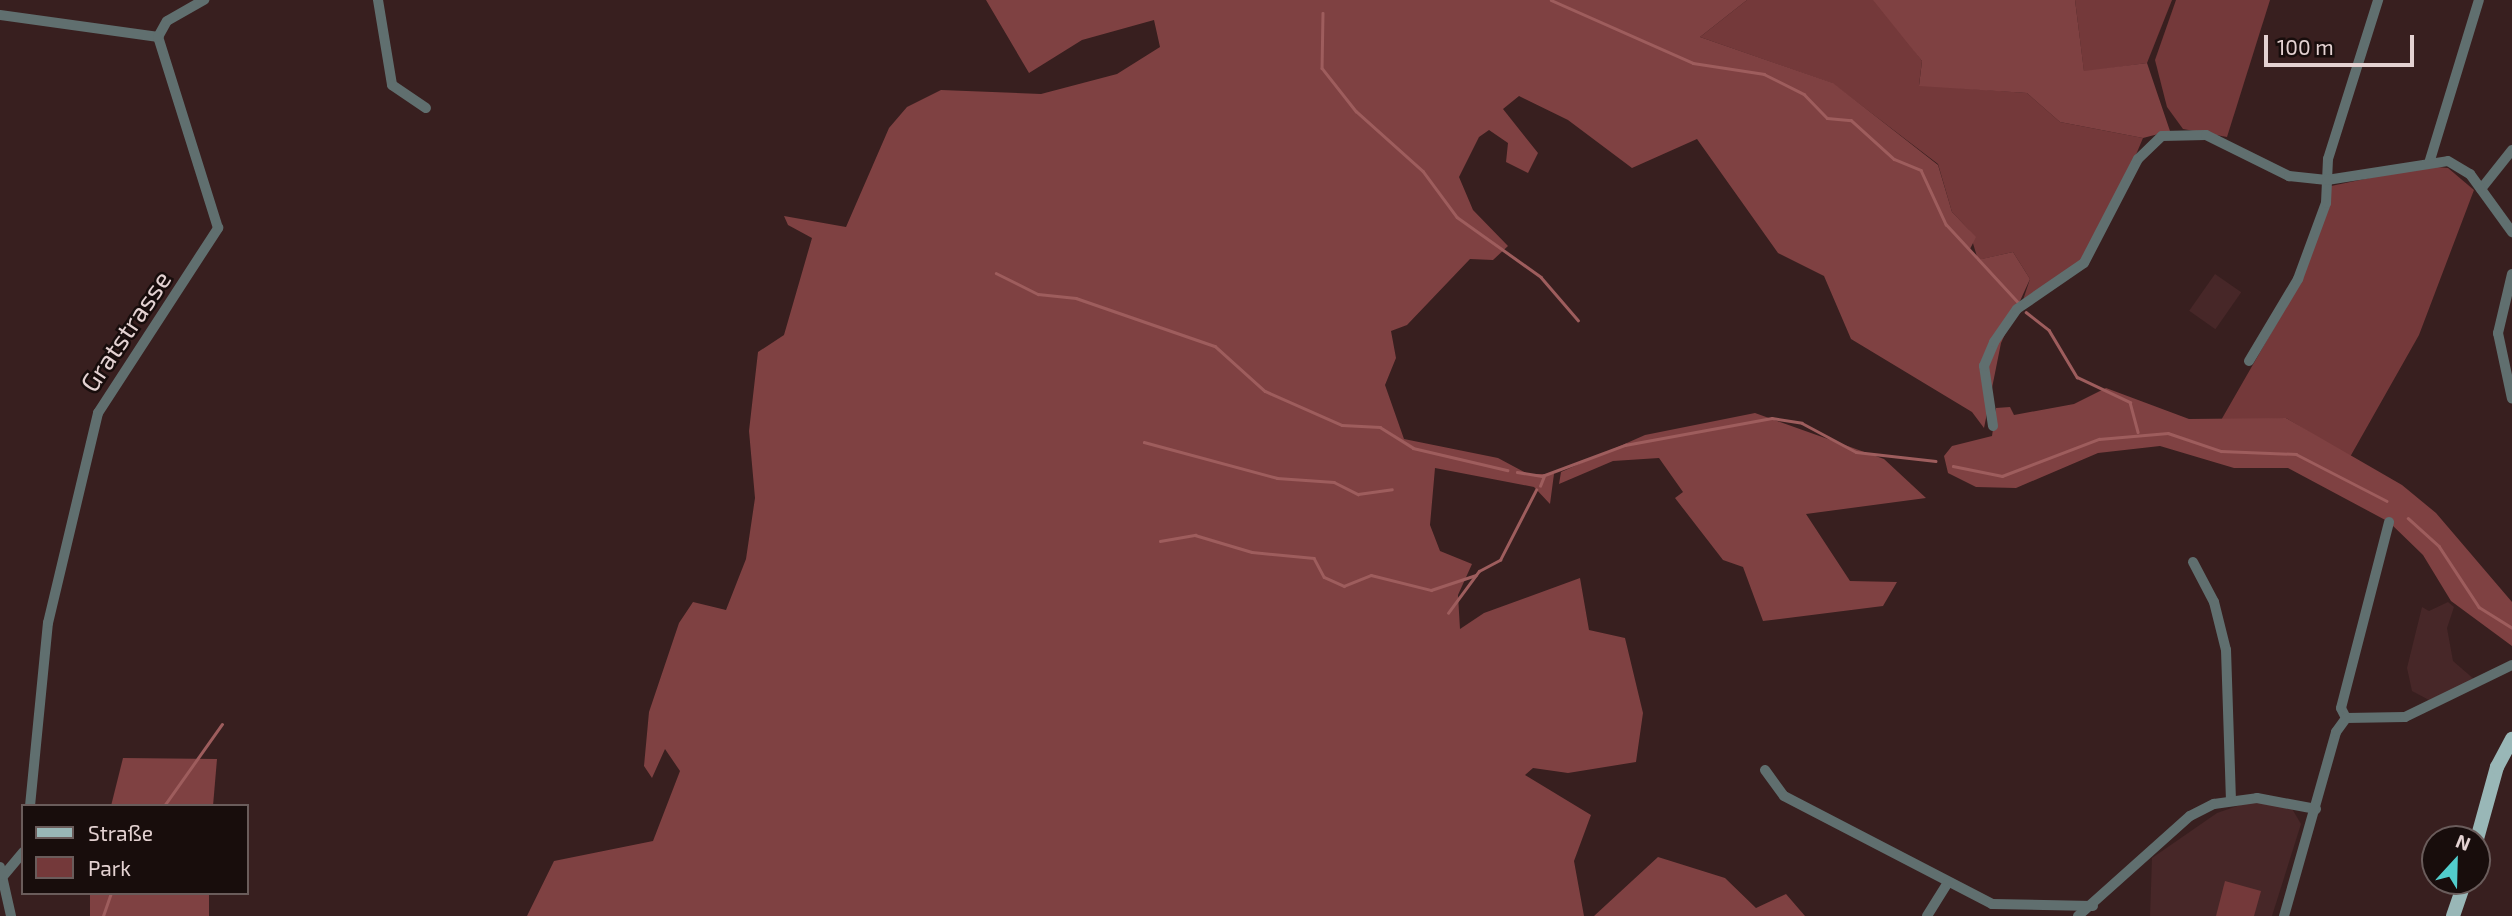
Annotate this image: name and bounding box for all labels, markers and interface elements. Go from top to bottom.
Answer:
scale bar [2267,21,2418,65]
text: 100 m [2277,34,2334,59]
street label: Gratstrasse [73,265,177,397]
legend [21,804,248,895]
text: Straße [88,820,153,845]
north arrow [2421,825,2491,895]
text: N [2453,829,2474,855]
text: Park [88,855,131,880]

